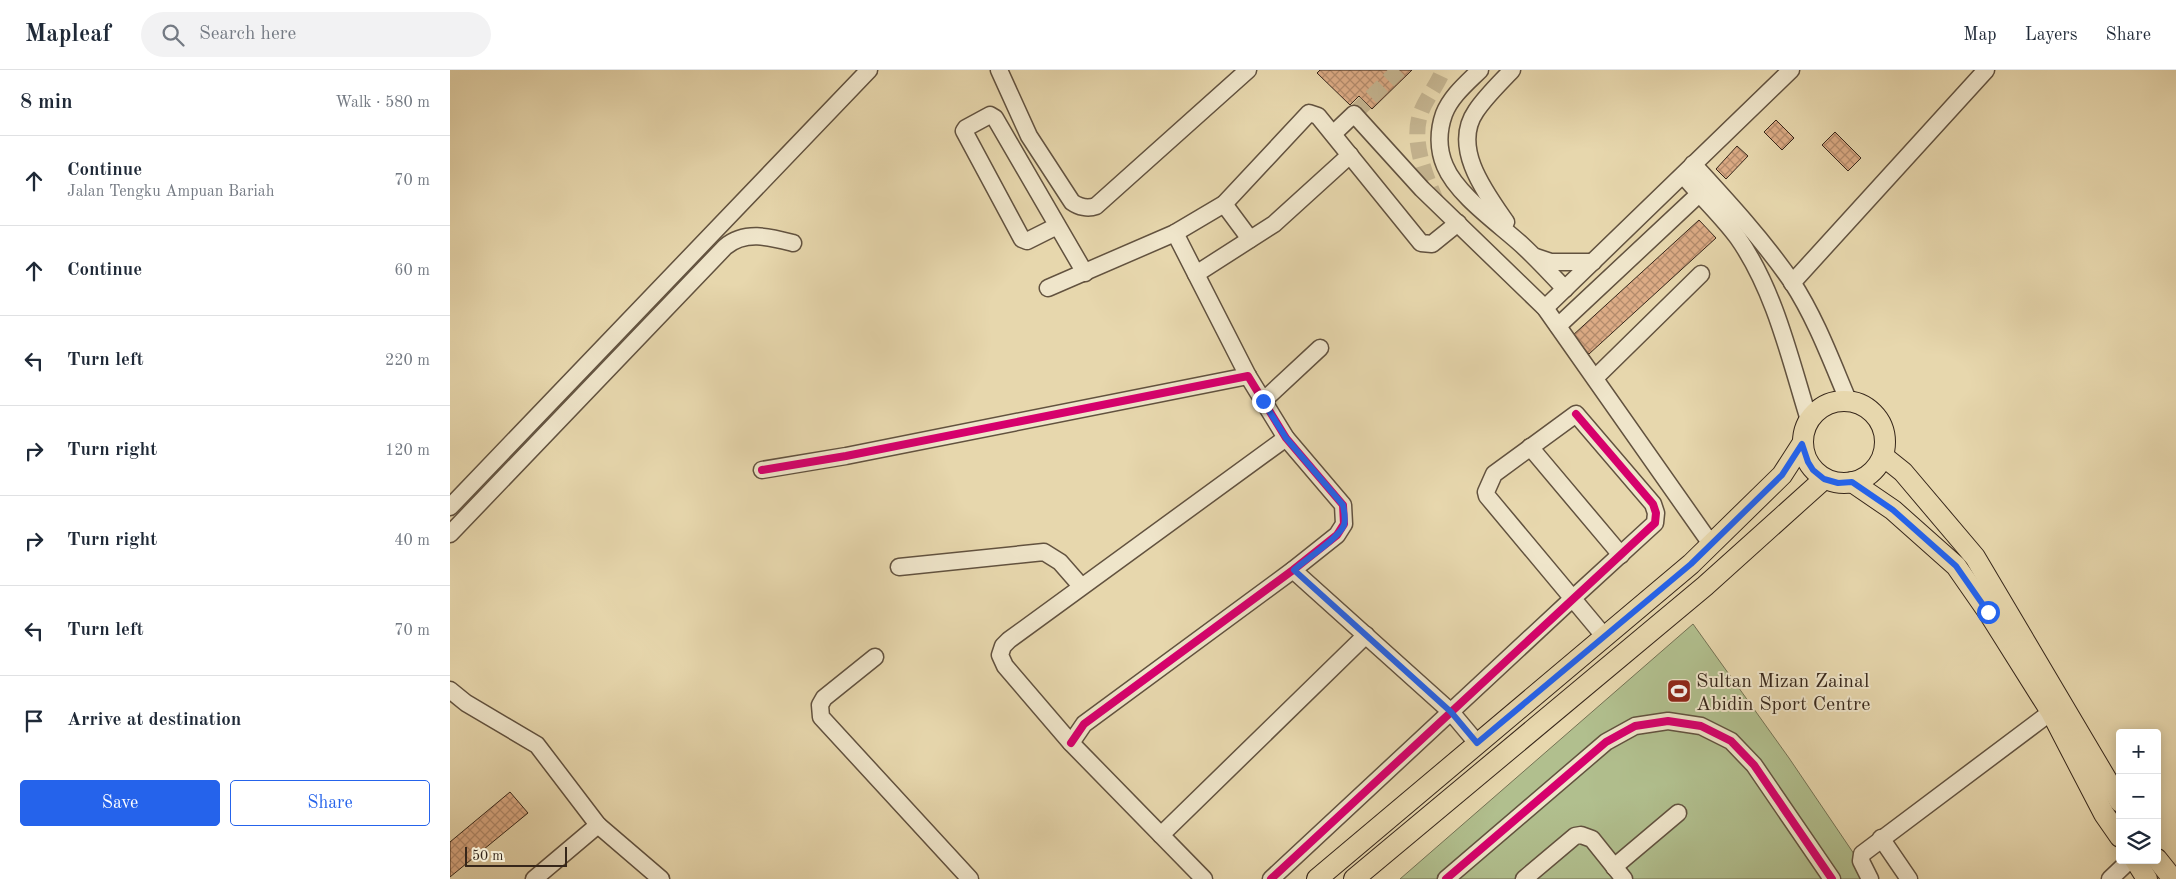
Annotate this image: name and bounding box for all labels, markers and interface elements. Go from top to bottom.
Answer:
search box [141,12,491,57]
icon: search [159,21,187,49]
text: Mapleaf [25,23,111,47]
text: Search here [199,25,296,44]
text: Map [1963,26,1997,44]
text: Layers [2025,26,2077,44]
text: Share [2105,26,2151,44]
text: 8 min [20,92,73,113]
text: Walk · 580 m [335,95,430,111]
text: Continue [67,161,142,180]
icon: ahead [20,167,48,195]
text: 70 m [394,173,430,189]
text: Jalan Tengku Ampuan Bariah [67,184,274,200]
icon: ahead [20,257,48,285]
text: Continue [67,261,142,280]
text: 60 m [394,263,430,279]
icon: left [20,347,48,375]
text: Turn left [67,351,144,370]
text: 220 m [385,353,430,369]
route end [1252,390,1275,413]
icon: right [20,437,48,465]
text: Turn right [67,441,157,460]
text: 120 m [385,443,430,459]
icon: right [20,527,48,555]
text: Turn right [67,531,157,550]
text: 40 m [394,533,430,549]
route start [1977,601,2000,624]
icon: left [20,617,48,645]
text: Turn left [67,621,144,640]
text: 70 m [394,623,430,639]
place label: Sultan Mizan Zainal Abidin Sport Centre [1696,672,1870,715]
sports icon: Sultan Mizan Zainal Abidin Sport Centre [1666,678,1692,704]
icon: arrive [20,707,48,735]
text: Arrive at destination [67,711,241,730]
map controls [2116,729,2161,864]
button: + [2116,729,2161,774]
button: − [2116,774,2161,819]
button: Save [20,780,220,826]
button: Share [230,780,430,826]
button: layers [2116,819,2161,864]
scale bar [465,844,568,867]
text: 50 m [472,849,503,863]

